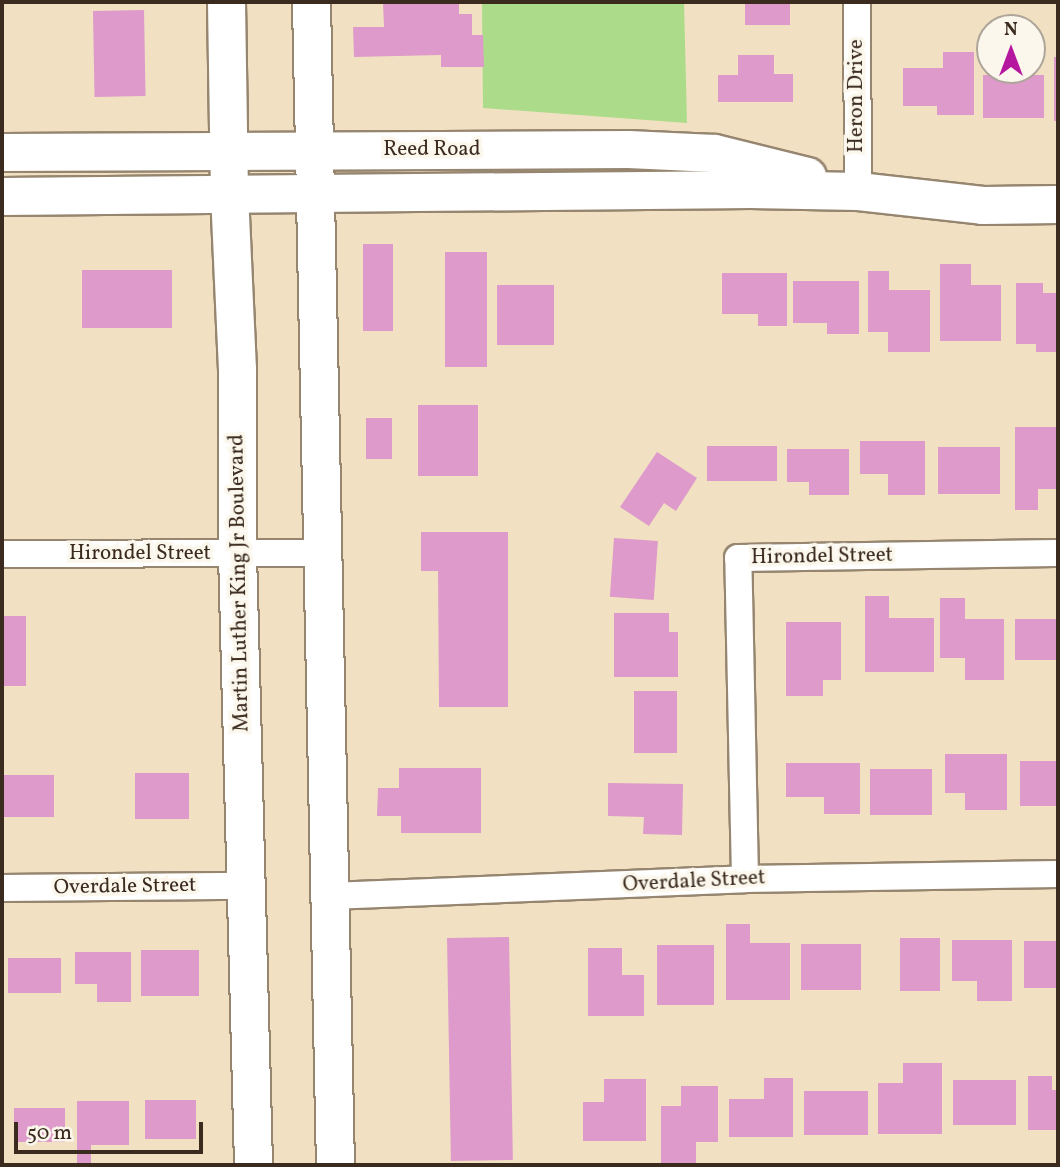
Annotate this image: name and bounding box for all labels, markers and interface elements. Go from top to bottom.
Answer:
north arrow [976,14,1046,84]
text: N [1004,17,1018,43]
street label: Heron Drive [844,39,870,153]
street label: Reed Road [383,137,481,163]
street label: Martin Luther King Jr Boulevard [225,434,255,732]
street label: Hirondel Street [69,541,211,567]
street label: Hirondel Street [751,543,893,571]
street label: Overdale Street [622,866,766,898]
street label: Overdale Street [53,873,197,901]
scale bar [18,1108,206,1152]
text: 50 m [27,1119,72,1148]

